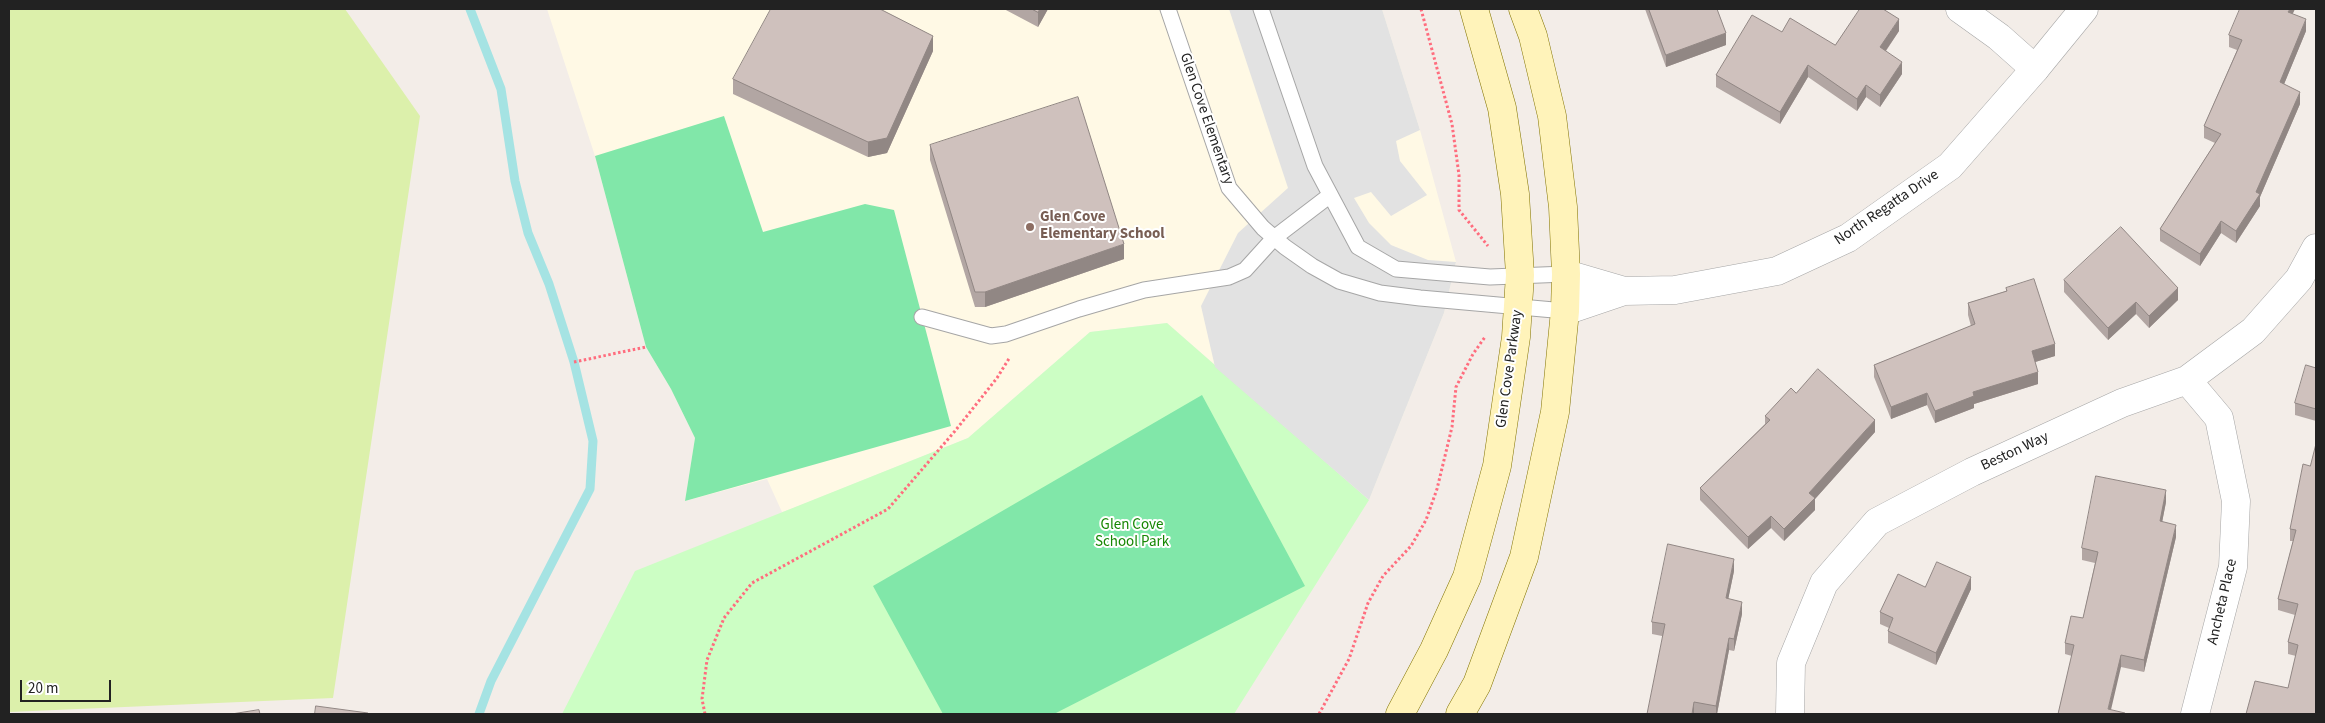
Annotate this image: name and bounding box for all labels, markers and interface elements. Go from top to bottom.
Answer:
street label: Glen Cove Elementary [1175,51,1237,187]
street label: North Regatta Drive [1831,166,1943,250]
place label: Glen Cove Elementary School [1040,209,1165,244]
marker: Glen Cove Elementary School [1024,221,1036,233]
street label: Glen Cove Parkway [1493,309,1527,429]
street label: Beston Way [1978,429,2052,475]
park label: Glen Cove School Park [1095,517,1169,552]
street label: Ancheta Place [2204,557,2242,647]
scale bar [22,670,114,702]
text: 20 m [28,678,58,699]

